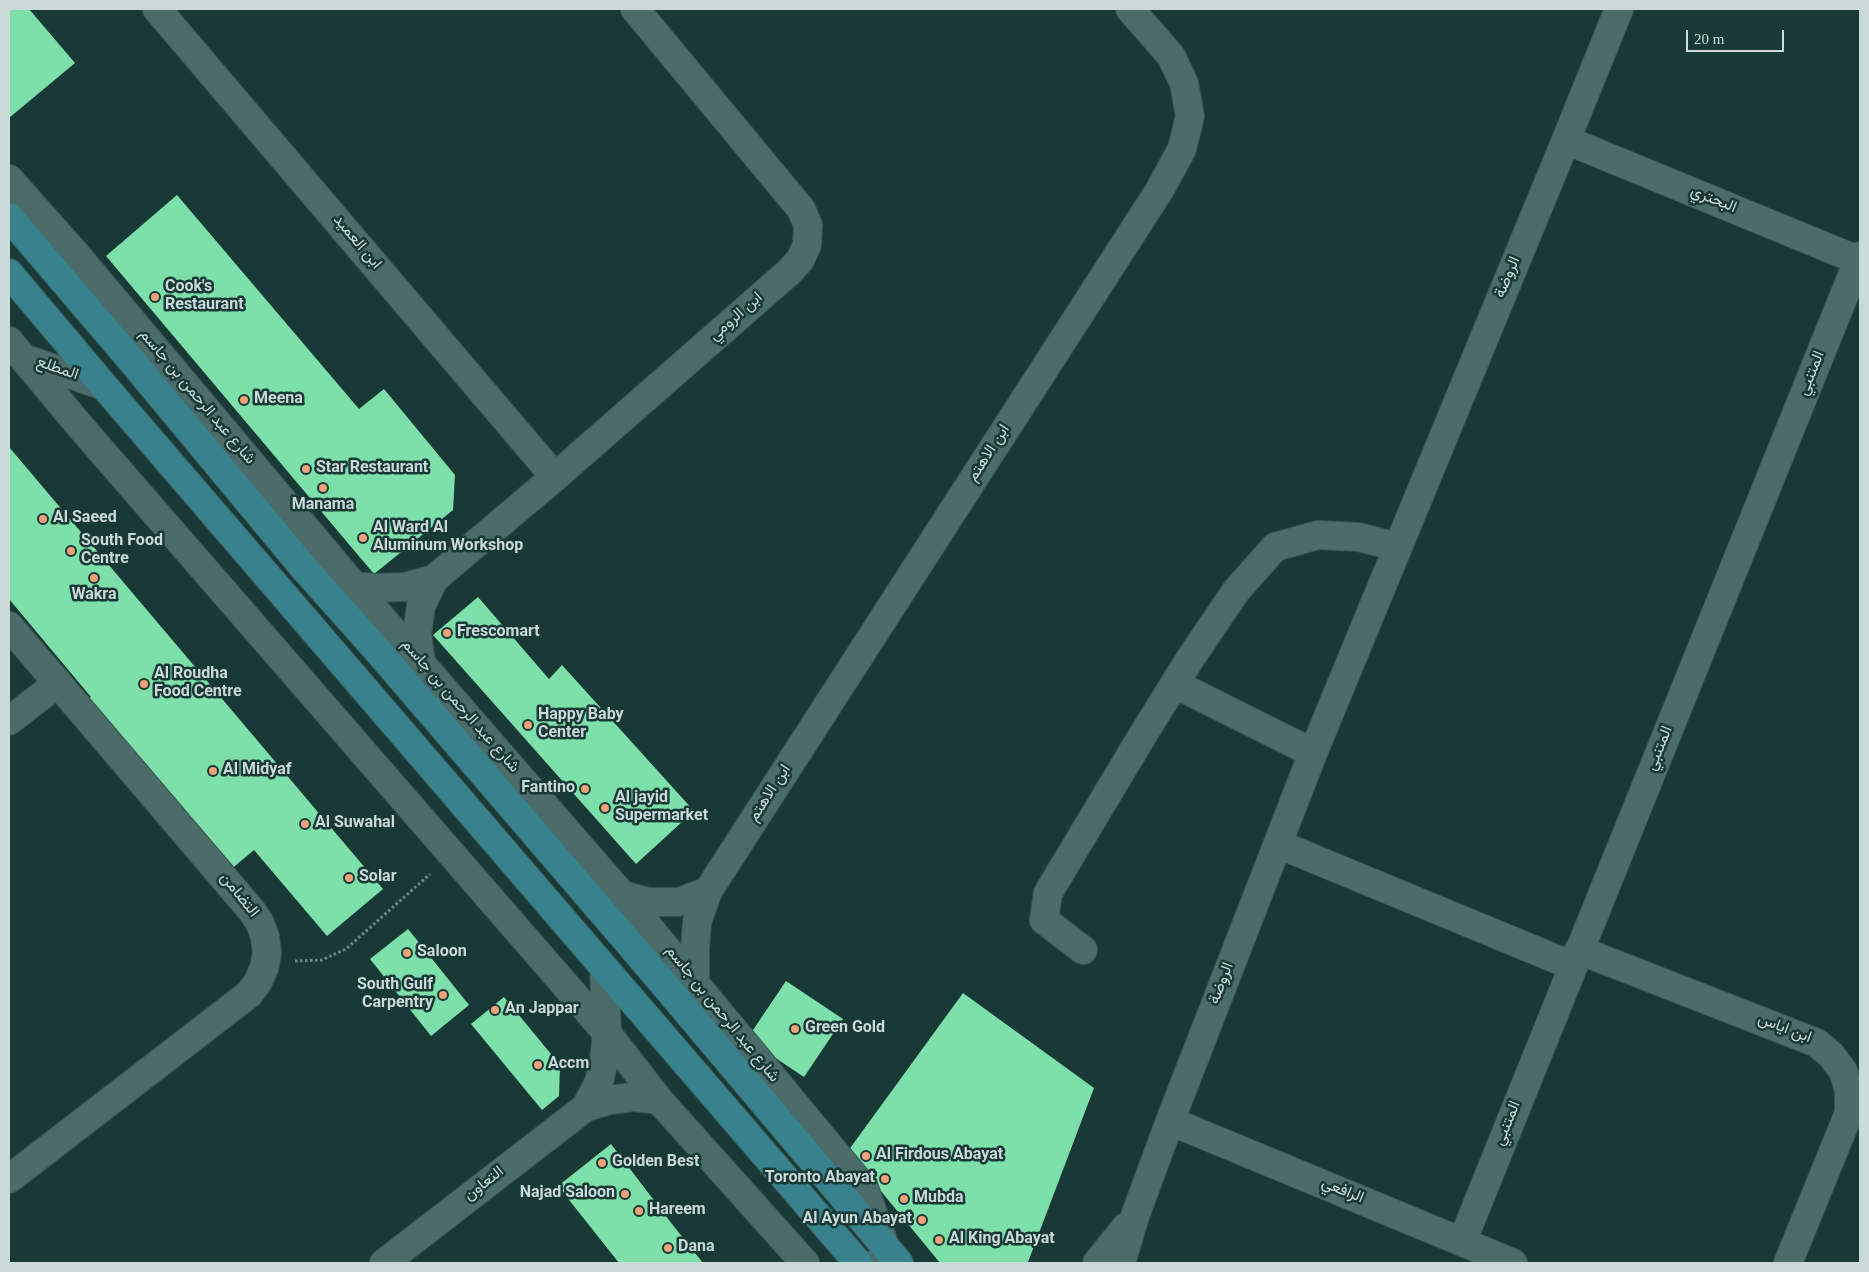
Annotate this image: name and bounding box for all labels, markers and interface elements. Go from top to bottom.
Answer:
scale bar [1689,20,1786,52]
text: 20 m [1694,31,1724,47]
street label: البحتري [1687,183,1739,219]
street label: ابن العميد [328,212,384,274]
street label: الروضة [1492,254,1526,302]
place label: Cook's Restaurant [165,278,244,316]
street label: ابن الرومي [706,289,768,347]
marker: Cook's Restaurant [149,291,161,303]
street label: شارع عبد الرحمن بن جاسم [134,327,258,469]
street label: المتنبي [1795,349,1831,399]
street label: المطلع [34,354,80,386]
place label: Meena [254,390,303,410]
marker: Meena [238,394,250,406]
street label: ابن الاهتم [965,422,1015,486]
place label: Star Restaurant [316,459,428,479]
marker: Star Restaurant [300,463,312,475]
marker: Manama [317,482,329,494]
place label: Manama [292,496,354,516]
place label: Al Saeed [53,509,117,529]
marker: Al Saeed [37,513,49,525]
place label: Al Ward Al Aluminum Workshop [373,519,523,557]
place label: South Food Centre [81,532,163,570]
marker: Al Ward Al Aluminum Workshop [357,532,369,544]
marker: South Food Centre [65,545,77,557]
marker: Wakra [88,572,100,584]
place label: Wakra [72,586,116,606]
place label: Frescomart [457,623,540,643]
marker: Frescomart [441,627,453,639]
street label: شارع عبد الرحمن بن جاسم [396,636,522,778]
place label: Al Roudha Food Centre [154,665,242,703]
marker: Al Roudha Food Centre [138,678,150,690]
place label: Happy Baby Center [538,706,624,744]
marker: Happy Baby Center [522,719,534,731]
street label: المتنبي [1643,724,1679,774]
place label: Al Midyaf [223,761,291,781]
street label: ابن الاهتم [746,762,796,826]
marker: Al Midyaf [207,765,219,777]
place label: Fantino [521,779,575,799]
marker: Fantino [579,783,591,795]
place label: Al jayid Supermarket [615,789,708,827]
marker: Al jayid Supermarket [599,802,611,814]
place label: Al Suwahal [315,814,395,834]
marker: Al Suwahal [299,818,311,830]
place label: Solar [359,868,397,888]
street label: التضامن [214,870,262,922]
marker: Solar [343,872,355,884]
place label: Saloon [417,943,467,963]
street label: شارع عبد الرحمن بن جاسم [660,943,782,1087]
marker: Saloon [401,947,413,959]
street label: الروضة [1206,960,1240,1008]
place label: South Gulf Carpentry [357,976,433,1014]
marker: South Gulf Carpentry [437,989,449,1001]
place label: An Jappar [505,1000,579,1020]
marker: An Jappar [489,1004,501,1016]
street label: ابن اياس [1754,1011,1814,1049]
place label: Green Gold [805,1019,885,1039]
marker: Green Gold [789,1023,801,1035]
place label: Accm [548,1055,589,1075]
marker: Accm [532,1059,544,1071]
street label: المتنبي [1491,1099,1527,1149]
place label: Al Firdous Abayat [876,1146,1003,1166]
marker: Al Firdous Abayat [860,1150,872,1162]
place label: Golden Best [612,1153,699,1173]
marker: Golden Best [596,1157,608,1169]
street label: التعاون [461,1163,509,1207]
place label: Toronto Abayat [765,1169,875,1189]
marker: Toronto Abayat [879,1173,891,1185]
street label: الرافعي [1318,1175,1366,1209]
place label: Najad Saloon [520,1184,615,1204]
marker: Najad Saloon [619,1188,631,1200]
place label: Mubda [914,1189,964,1209]
marker: Mubda [898,1193,910,1205]
place label: Hareem [649,1201,706,1221]
marker: Hareem [633,1205,645,1217]
place label: Al Ayun Abayat [802,1210,912,1230]
marker: Al Ayun Abayat [916,1214,928,1226]
place label: Al King Abayat [949,1230,1055,1250]
marker: Al King Abayat [933,1234,945,1246]
place label: Dana [678,1238,714,1258]
marker: Dana [662,1242,674,1254]

